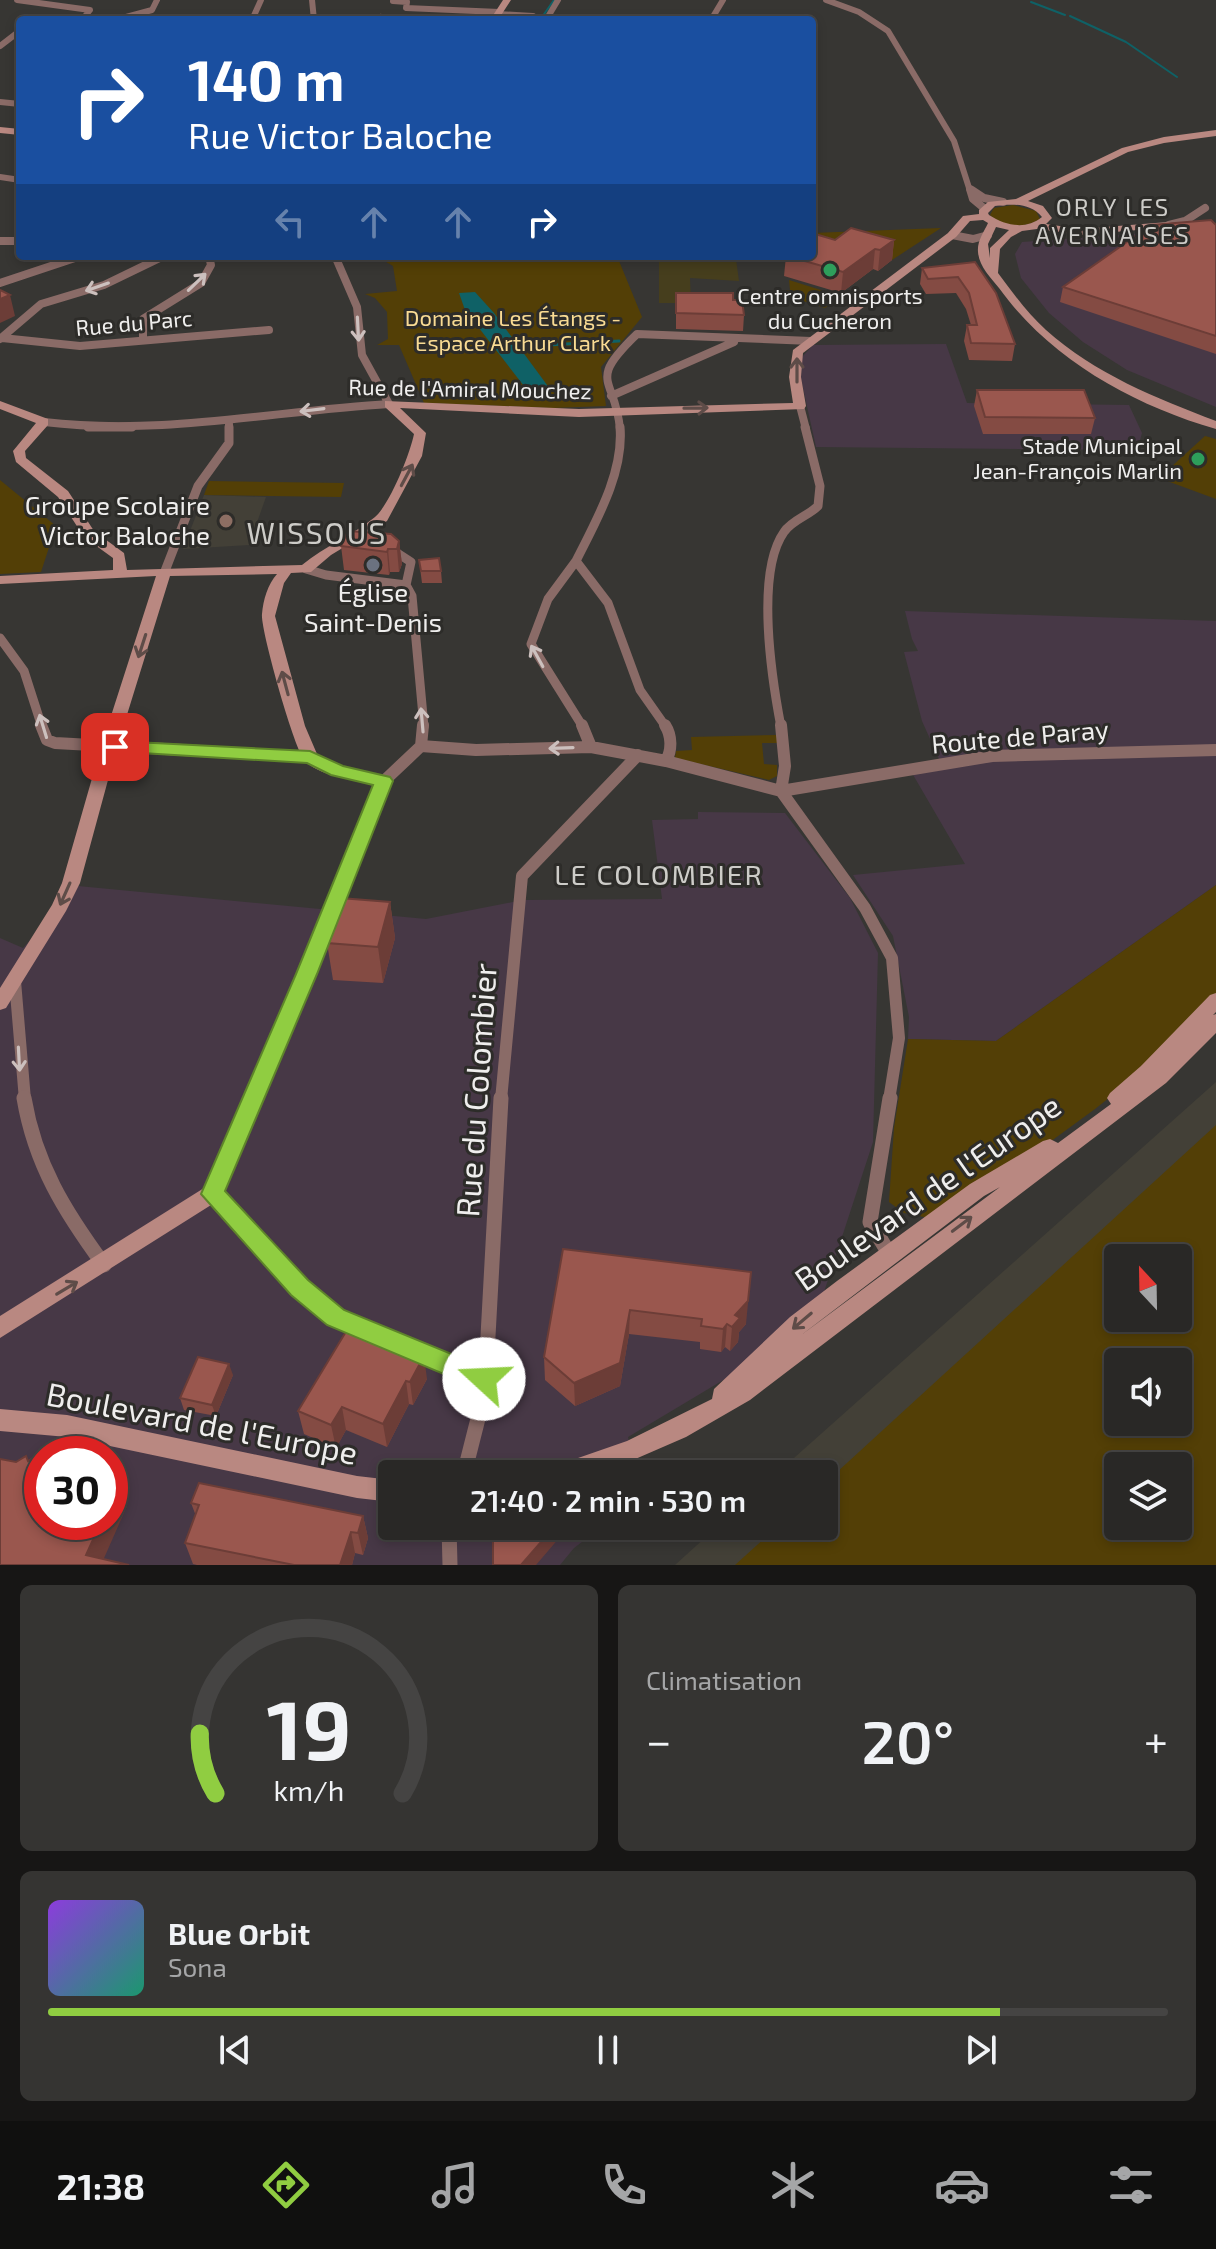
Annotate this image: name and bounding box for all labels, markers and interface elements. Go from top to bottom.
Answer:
text: 140 m [188,45,345,112]
icon: right [56,48,160,152]
text: Rue Victor Baloche [188,113,493,156]
district label: ORLY LES AVERNAISES [1035,192,1191,249]
icon: left [268,200,312,244]
icon: ahead [352,200,396,244]
icon: ahead [436,200,480,244]
icon: right [520,200,564,244]
marker: Centre omnisports du Cucheron [821,261,839,279]
one-way arrow [187,272,207,292]
one-way arrow [85,280,110,295]
place label: Centre omnisports du Cucheron [737,282,923,333]
street label: Rue du Parc [74,304,193,340]
park label: Domaine Les Étangs - Espace Arthur Clark [405,304,621,355]
one-way arrow [351,315,366,342]
one-way arrow [789,357,805,384]
street label: Rue de l'Amiral Mouchez [348,373,592,403]
one-way arrow [682,401,709,416]
one-way arrow [300,403,325,418]
place label: Stade Municipal Jean-François Marlin [973,432,1182,485]
marker: Stade Municipal Jean-François Marlin [1189,450,1207,468]
one-way arrow [399,463,415,487]
place label: Groupe Scolaire Victor Baloche [25,489,210,550]
marker: Groupe Scolaire Victor Baloche [217,512,235,530]
district label: WISSOUS [247,514,387,550]
marker: Église Saint-Denis [364,556,382,574]
place label: Église Saint-Denis [304,576,442,637]
one-way arrow [134,633,148,658]
one-way arrow [529,645,545,668]
one-way arrow [277,671,292,697]
one-way arrow [415,707,430,734]
street label: Route de Paray [930,712,1110,759]
pin [81,713,149,781]
one-way arrow [35,714,50,740]
icon: arrive [93,725,137,769]
one-way arrow [548,740,575,755]
district label: LE COLOMBIER [554,857,764,891]
one-way arrow [57,882,72,906]
street label: Rue du Colombier [447,961,503,1218]
one-way arrow [12,1045,27,1072]
street label: Boulevard de l'Europe [787,1085,1067,1298]
one-way arrow [951,1215,973,1232]
north arrow [1104,1244,1192,1332]
map controls [1104,1244,1192,1540]
one-way arrow [55,1279,78,1295]
one-way arrow [792,1312,813,1330]
position arrow [442,1337,526,1421]
button: sound [1104,1348,1192,1436]
street label: Boulevard de l'Europe [44,1373,361,1471]
speed limit sign: 30 [24,1436,128,1540]
button: layers [1104,1452,1192,1540]
text: 21:40 · 2 min · 530 m [470,1482,746,1518]
text: Climatisation [646,1664,802,1695]
text: 19 [266,1677,352,1777]
text: 20° [861,1704,954,1776]
text: − [646,1713,672,1766]
text: + [1144,1713,1168,1766]
text: km/h [274,1772,344,1807]
text: Blue Orbit [168,1915,310,1951]
text: Sona [168,1951,227,1982]
icon: previous [213,2028,257,2072]
icon: pause [586,2028,630,2072]
icon: next [959,2028,1003,2072]
icon: directions [258,2157,314,2213]
icon: music [427,2157,483,2213]
icon: phone [596,2157,652,2213]
icon: climate [765,2157,821,2213]
icon: car [934,2157,990,2213]
icon: filters [1103,2157,1159,2213]
text: 21:38 [57,2164,145,2207]

